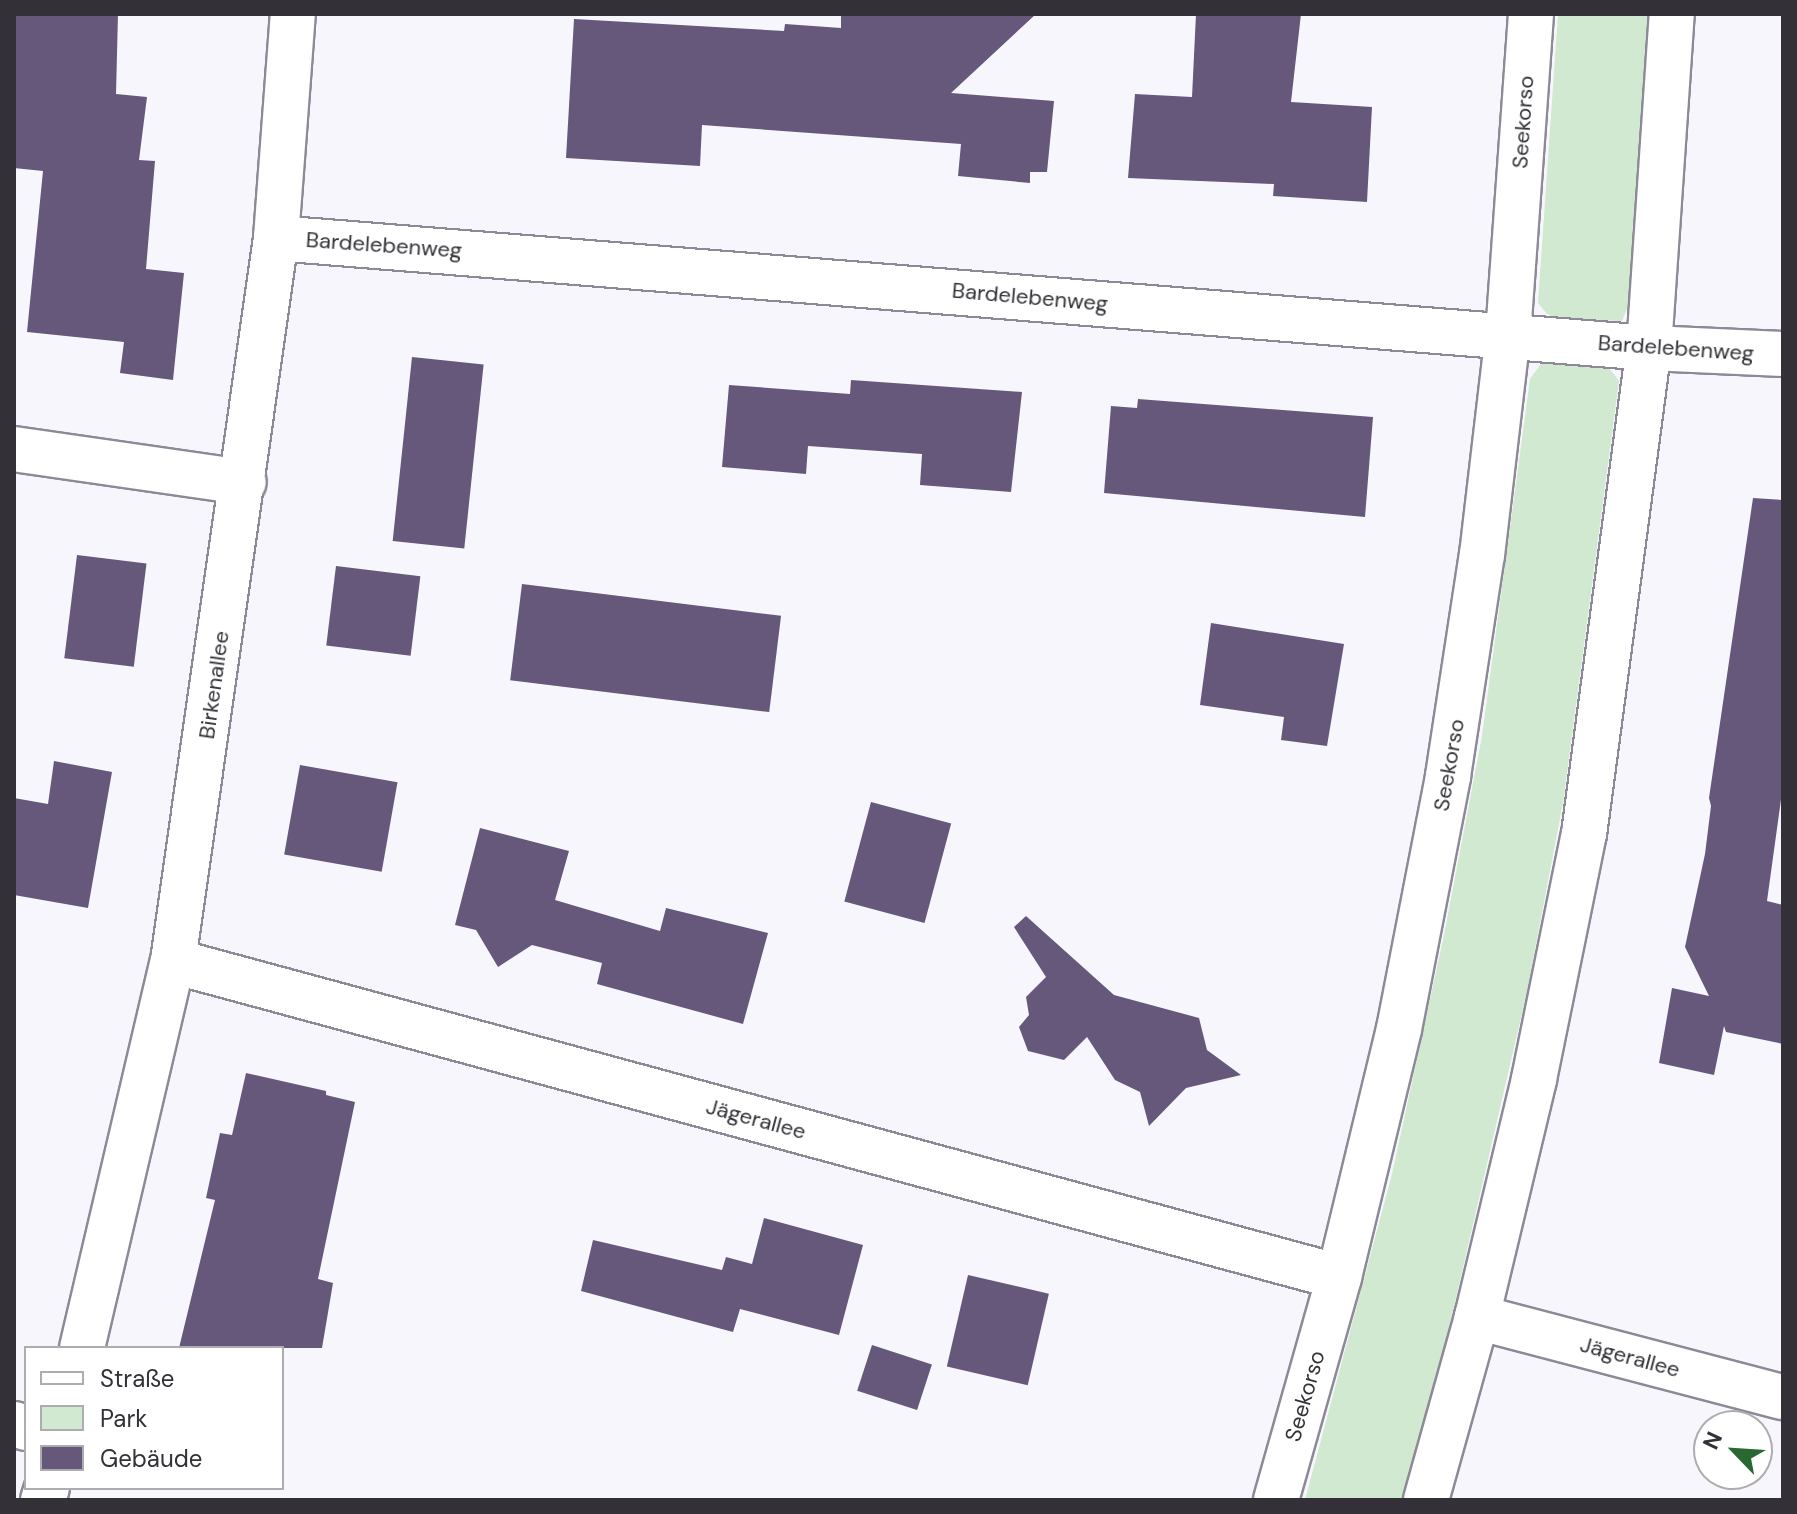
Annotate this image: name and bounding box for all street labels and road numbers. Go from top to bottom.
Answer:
street label: Seekorso [1507,75,1539,169]
street label: Bardelebenweg [305,226,463,264]
street label: Bardelebenweg [951,277,1109,317]
street label: Bardelebenweg [1597,329,1755,367]
street label: Birkenallee [193,629,235,741]
street label: Seekorso [1428,717,1470,813]
street label: Jägerallee [703,1093,809,1145]
street label: Jägerallee [1577,1331,1683,1383]
street label: Seekorso [1279,1348,1331,1444]

